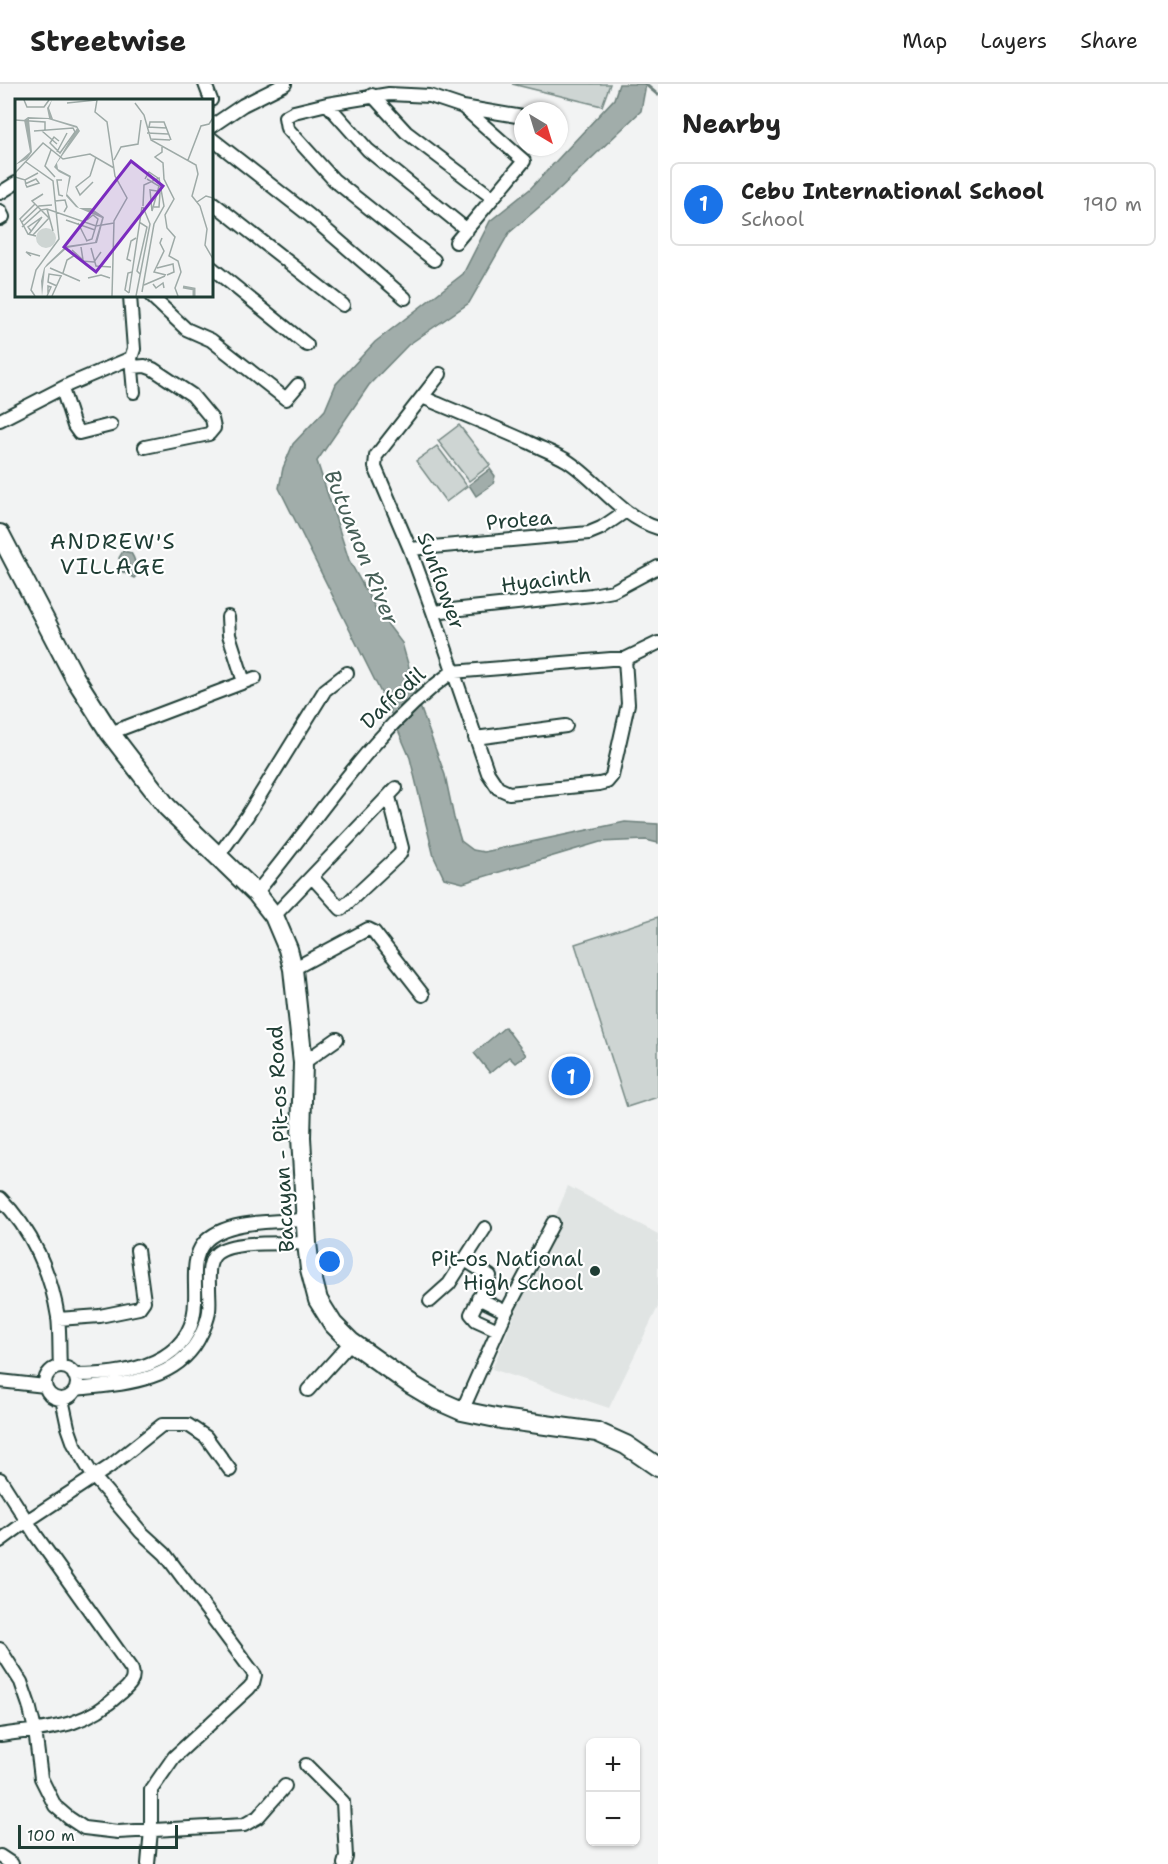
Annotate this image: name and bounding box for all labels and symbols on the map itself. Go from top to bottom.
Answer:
inset map [15,99,213,297]
north arrow [514,102,568,156]
water label: Butuanon River [317,465,406,630]
street label: Protea [485,503,553,537]
district label: ANDREW'S VILLAGE [50,527,176,581]
street label: Sunflower [410,528,472,634]
street label: Hyacinth [499,561,593,599]
street label: Daffodil [354,660,432,735]
street label: Bacayan - Pit-os Road [261,1025,301,1253]
pin: 1 [552,1054,590,1098]
place label: Pit-os National High School [431,1245,584,1297]
your location [315,1247,344,1276]
marker: Pit-os National High School [588,1264,602,1278]
scale bar [18,1822,178,1850]

